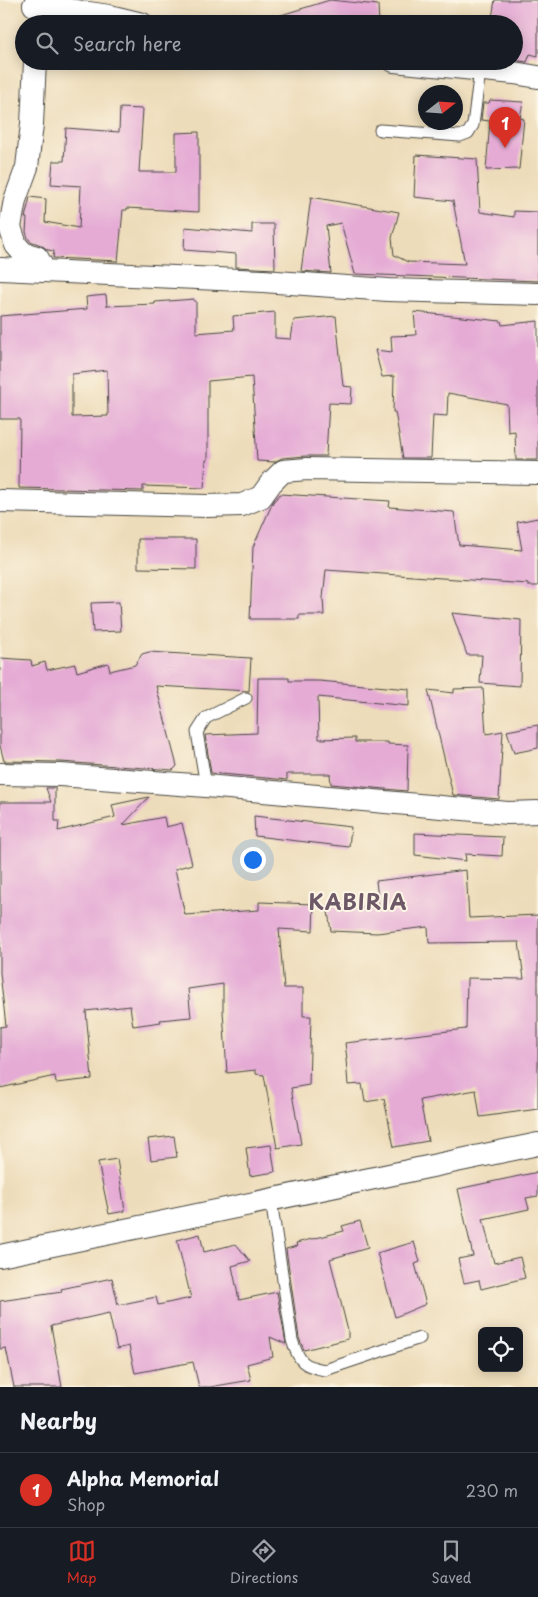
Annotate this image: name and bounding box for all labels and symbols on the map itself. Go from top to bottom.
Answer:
north arrow [418,85,463,130]
pin: 1 [489,107,521,148]
your location [240,847,266,873]
district label: KABIRIA [309,885,407,917]

